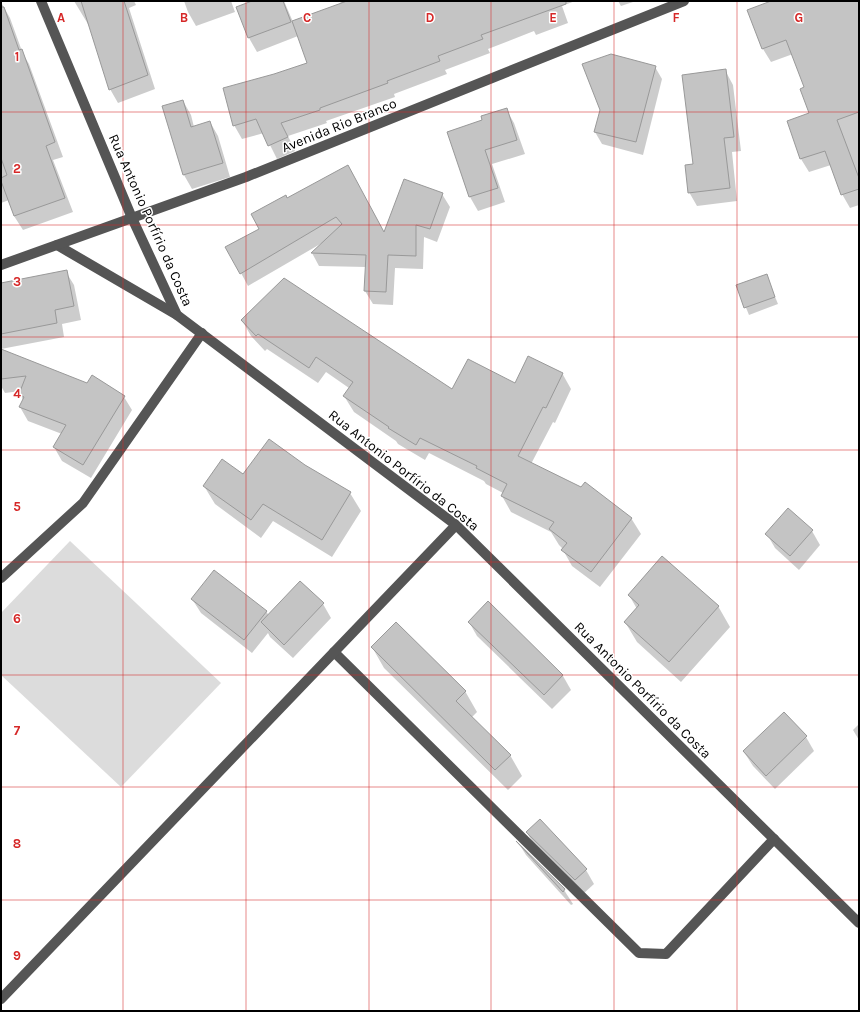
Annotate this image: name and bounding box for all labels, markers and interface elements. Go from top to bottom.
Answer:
text: A [57,10,65,25]
text: B [180,10,188,25]
text: C [303,10,311,25]
text: D [426,10,435,25]
text: E [549,10,557,25]
text: F [672,10,680,25]
text: G [795,10,803,25]
text: 1 [15,49,19,64]
street label: Avenida Rio Branco [279,95,399,156]
street label: Rua Antonio Porfírio da Costa [105,132,196,309]
text: 2 [13,161,21,176]
text: 3 [13,274,21,289]
text: 4 [13,386,21,401]
street label: Rua Antonio Porfírio da Costa [325,406,482,535]
text: 5 [13,499,21,514]
text: 6 [13,611,21,626]
street label: Rua Antonio Porfírio da Costa [571,618,715,762]
text: 7 [14,723,21,738]
text: 8 [13,836,21,851]
text: 9 [13,948,21,963]

